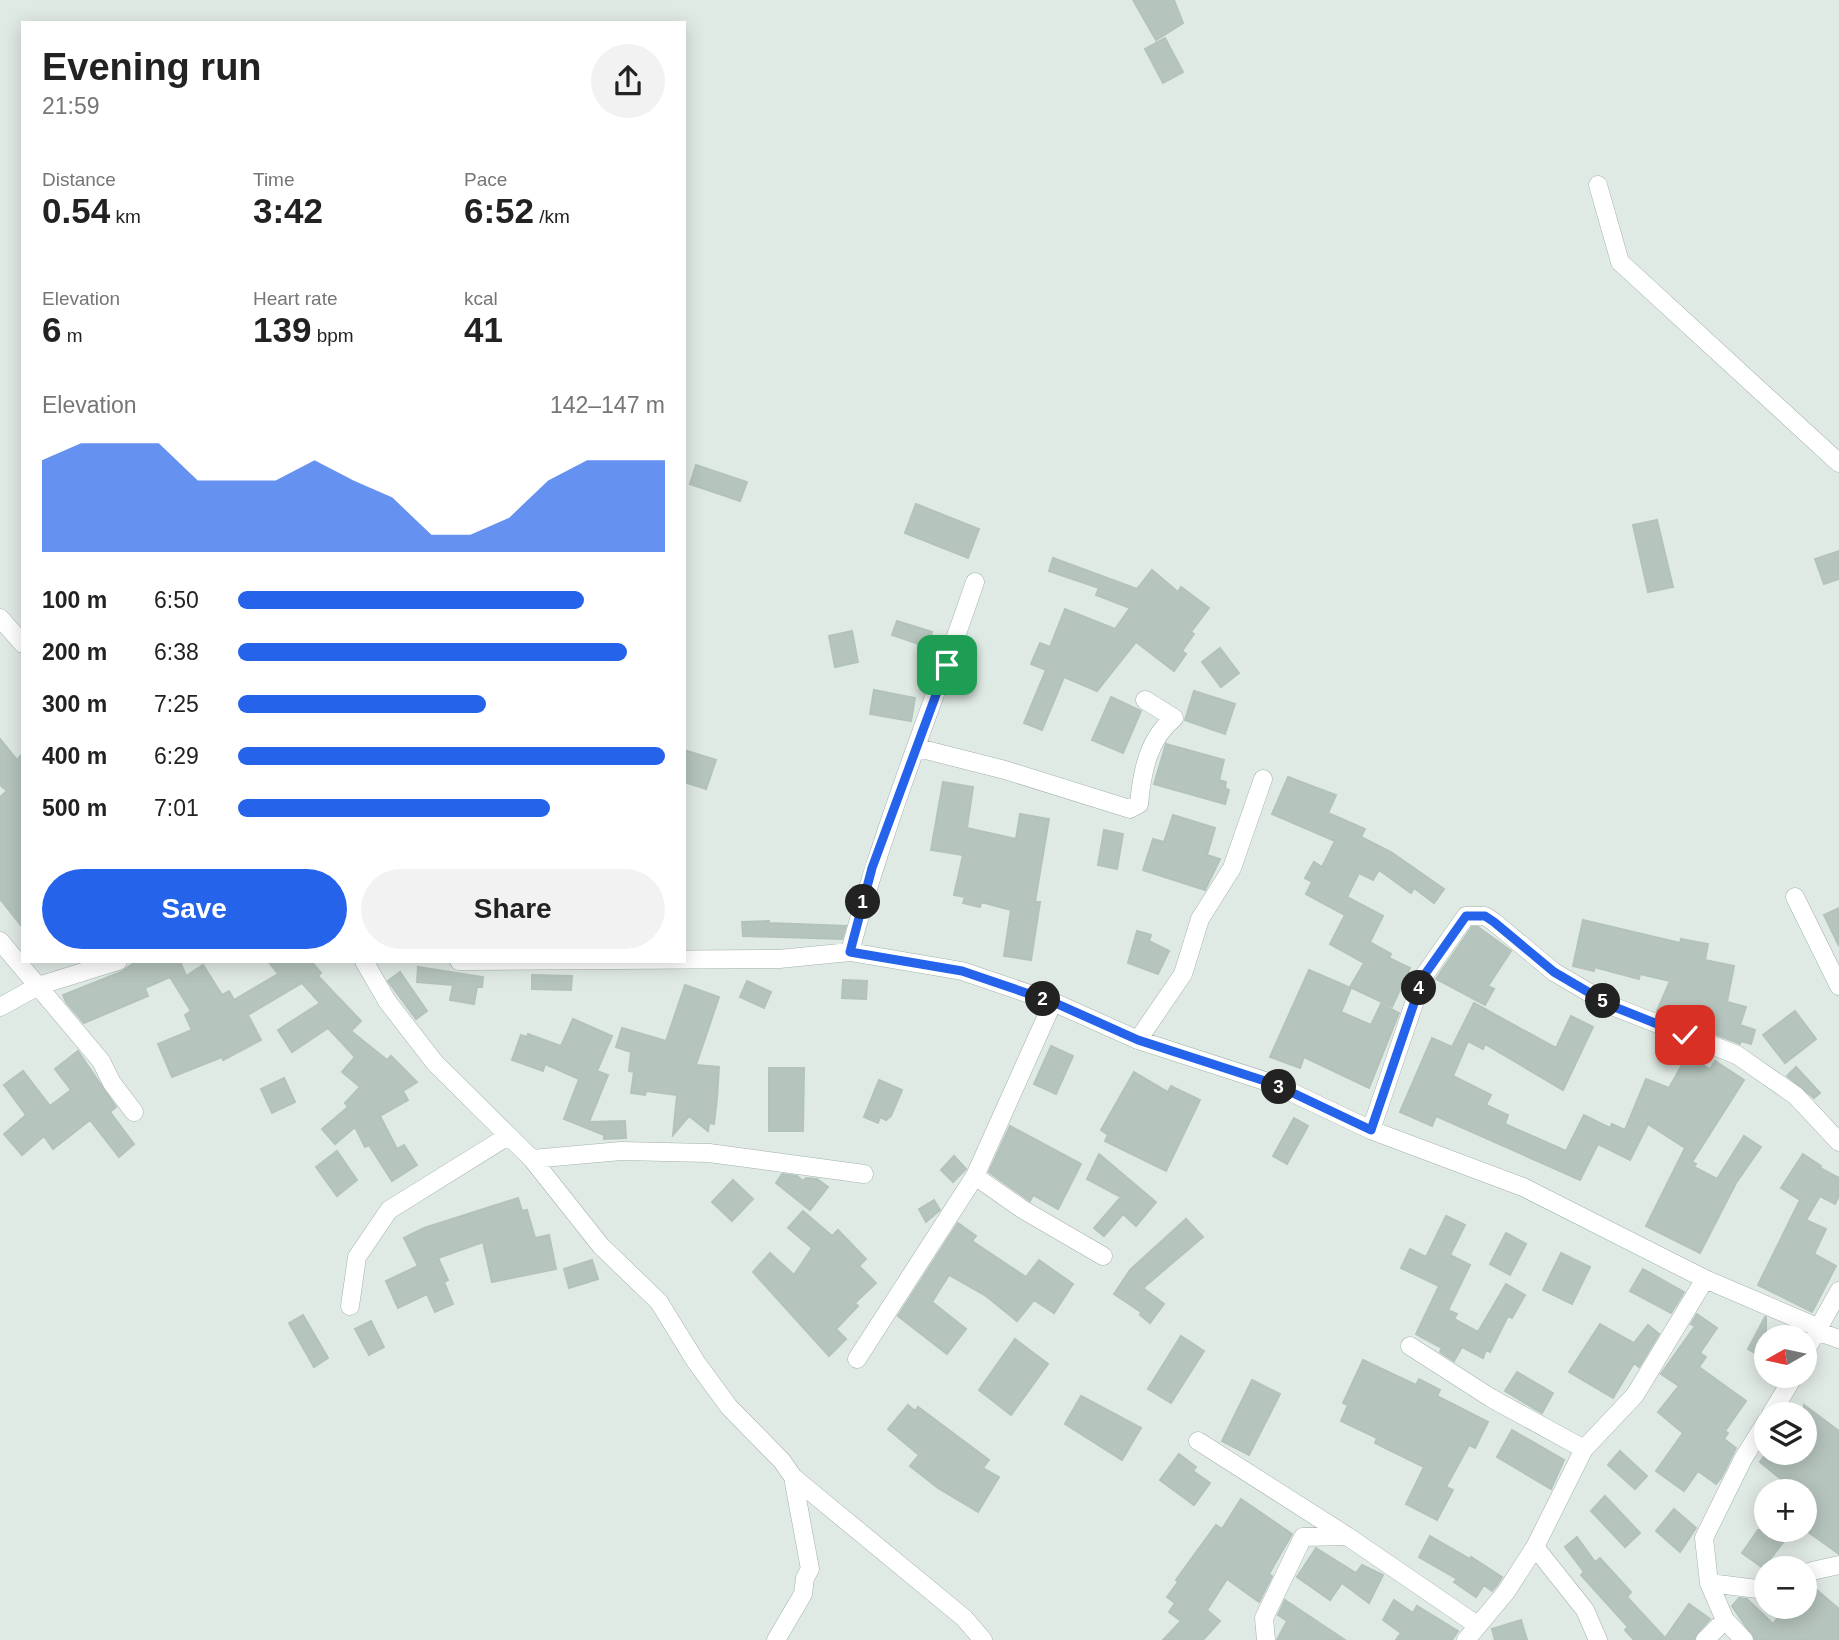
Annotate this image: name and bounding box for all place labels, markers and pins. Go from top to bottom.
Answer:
pin [917,635,977,695]
pin: 1 [846,884,880,920]
pin: 4 [1402,970,1436,1006]
pin: 2 [1026,982,1060,1016]
pin: 5 [1586,984,1620,1018]
pin [1655,1005,1715,1065]
pin: 3 [1262,1070,1296,1104]

